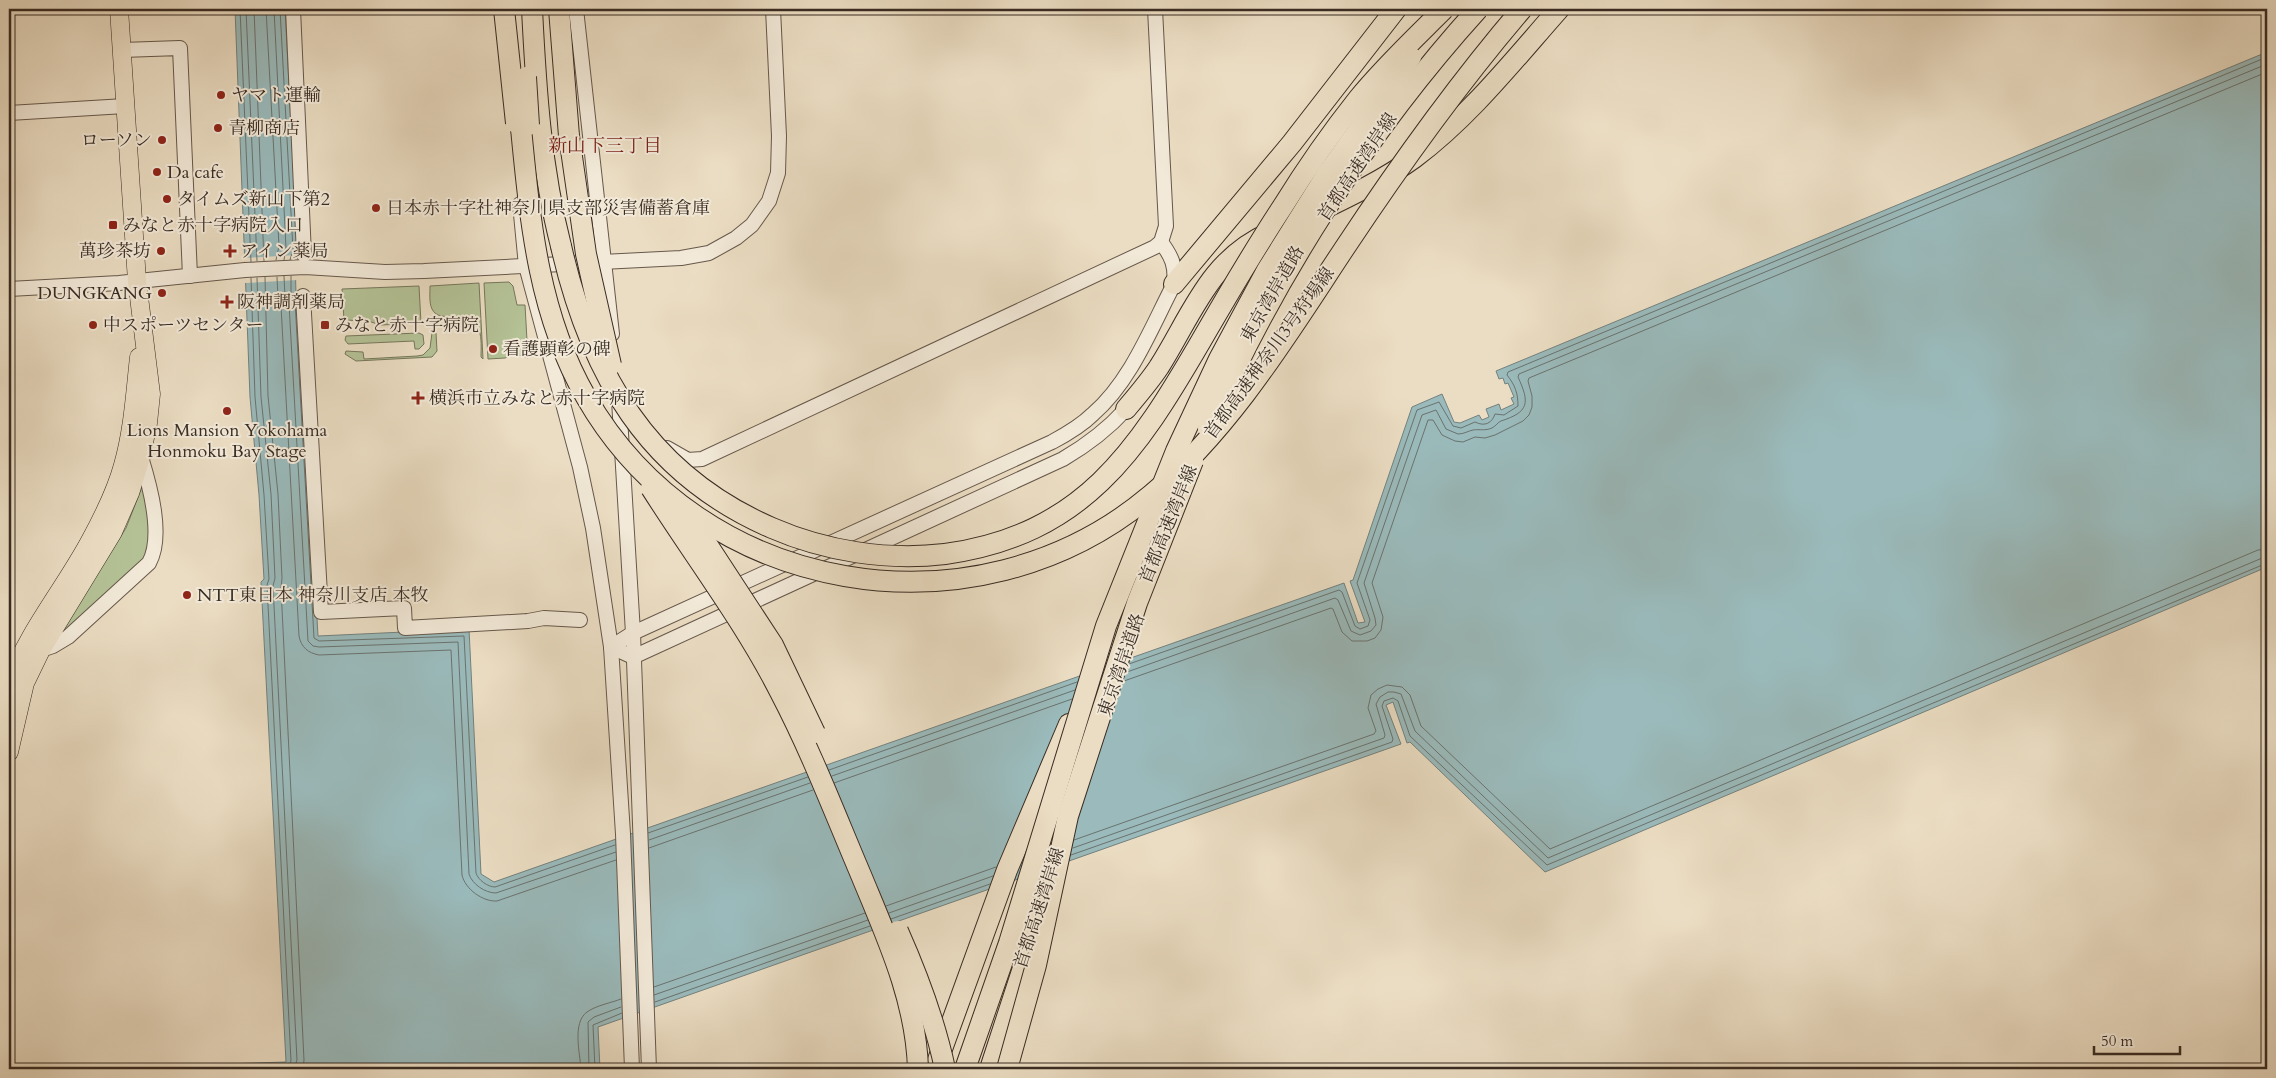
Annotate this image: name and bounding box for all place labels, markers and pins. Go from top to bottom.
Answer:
place label: ヤマト運輸 [231,83,321,108]
marker: ヤマト運輸 [215,89,227,101]
place label: 青柳商店 [228,116,300,141]
marker: 青柳商店 [212,122,224,134]
place label: ローソン [81,128,152,153]
marker: ローソン [156,134,168,146]
place label: Da cafe [167,160,224,185]
marker: Da cafe [151,166,163,178]
place label: タイムズ新山下第2 [177,187,330,212]
marker: タイムズ新山下第2 [161,193,173,205]
place label: 日本赤十字社神奈川県支部災害備蓄倉庫 [386,196,710,221]
marker: 日本赤十字社神奈川県支部災害備蓄倉庫 [370,202,382,214]
place label: みなと赤十字病院入口 [123,213,303,238]
marker: みなと赤十字病院入口 [107,219,119,231]
place label: 萬珍茶坊 [79,239,151,264]
place label: アイン薬局 [240,239,328,264]
marker: 萬珍茶坊 [155,245,167,257]
marker: アイン薬局 [224,245,236,257]
place label: DUNGKANG [37,281,152,306]
marker: DUNGKANG [156,287,168,299]
place label: 阪神調剤薬局 [237,290,345,315]
marker: 阪神調剤薬局 [221,296,233,308]
place label: 中スポーツセンター [103,313,264,338]
place label: みなと赤十字病院 [335,313,479,338]
marker: 中スポーツセンター [87,319,99,331]
marker: みなと赤十字病院 [319,319,331,331]
place label: 看護顕彰の碑 [503,337,611,362]
marker: 看護顕彰の碑 [487,343,499,355]
place label: 横浜市立みなと赤十字病院 [429,386,645,411]
marker: 横浜市立みなと赤十字病院 [411,391,425,405]
marker: Lions Mansion Yokohama Honmoku Bay Stage [221,405,233,417]
place label: Lions Mansion Yokohama Honmoku Bay Stage [127,418,328,464]
place label: NTT東日本 神奈川支店 本牧 [197,583,428,608]
marker: NTT東日本 神奈川支店 本牧 [181,589,193,601]

